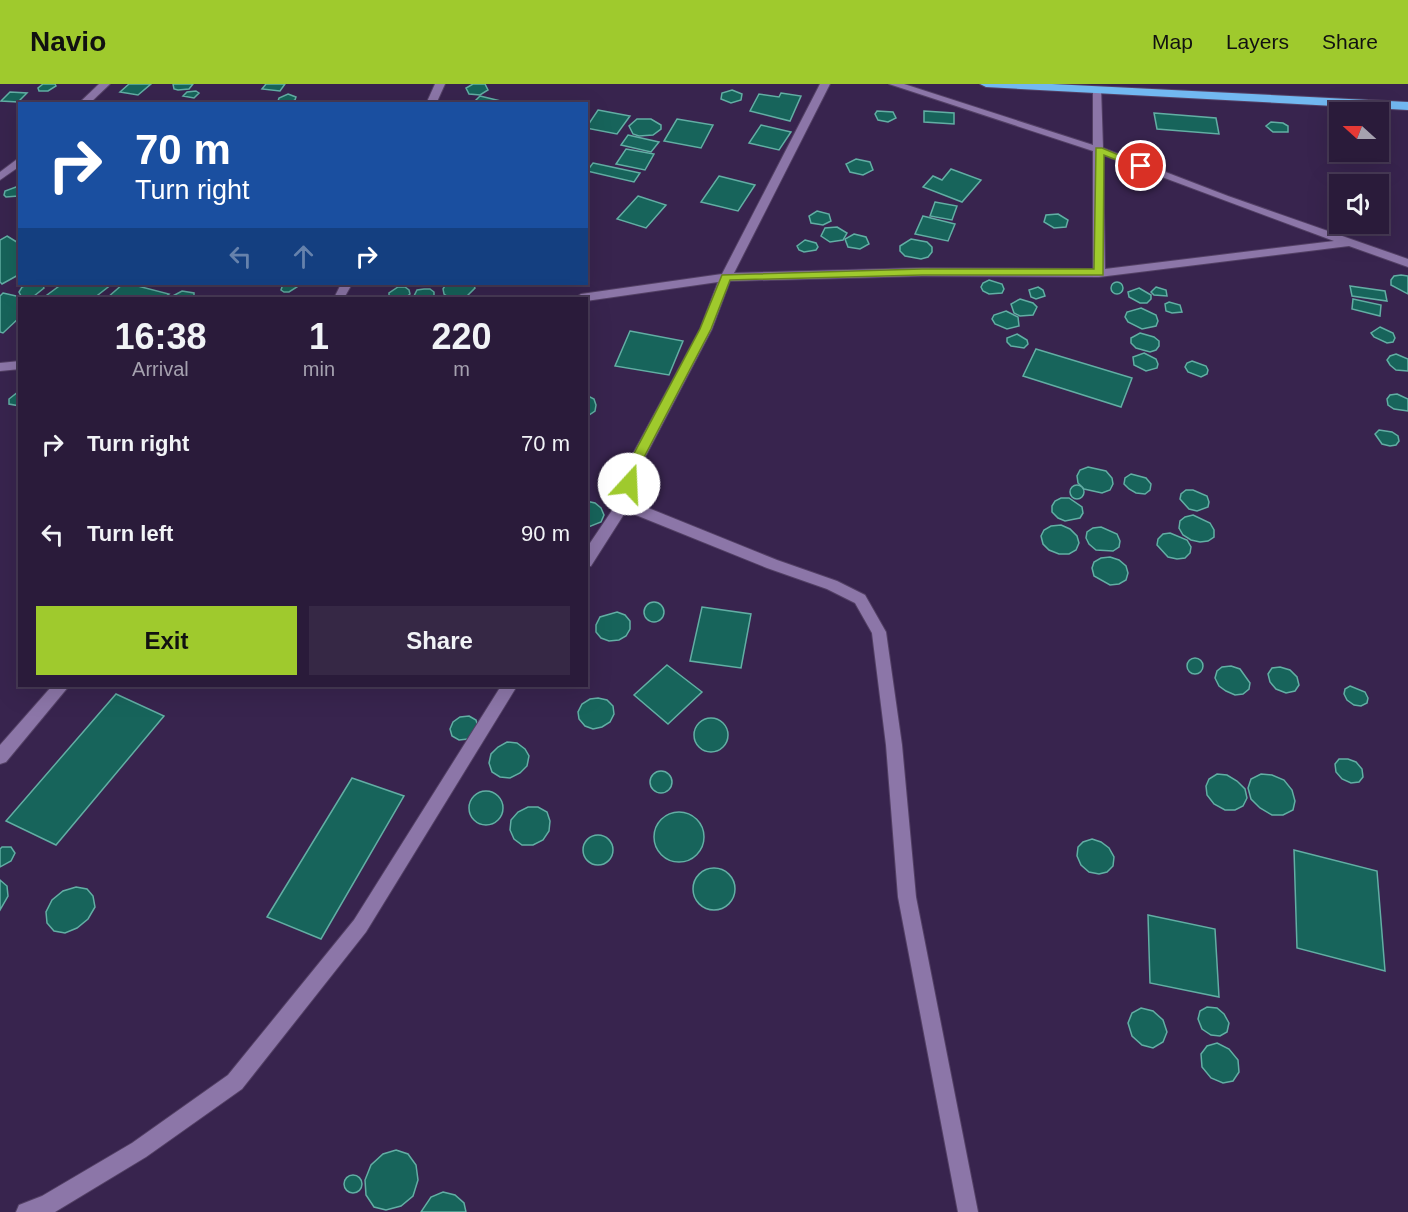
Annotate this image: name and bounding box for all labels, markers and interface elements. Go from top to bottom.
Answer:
text: Navio [30,26,106,57]
text: Map [1152,30,1193,53]
text: Layers [1226,30,1289,53]
text: Share [1322,30,1378,53]
north arrow [1329,102,1389,162]
map controls [1329,102,1389,234]
icon: right [36,126,114,204]
text: 70 m [135,126,231,173]
pin [1115,140,1166,191]
icon: arrive [1124,149,1157,182]
button: sound [1329,174,1389,234]
text: Turn right [135,175,250,205]
icon: left [224,240,257,273]
icon: ahead [287,240,320,273]
icon: right [350,240,383,273]
text: 16:38 [114,316,206,357]
text: 1 [309,316,329,357]
text: 220 [431,316,492,357]
text: Arrival [132,358,189,380]
text: min [303,358,335,380]
text: m [453,358,470,380]
icon: right [36,428,69,461]
text: Turn right [87,431,189,456]
text: 70 m [521,431,570,456]
position arrow [597,452,661,516]
icon: left [36,518,69,551]
text: Turn left [87,521,173,546]
text: 90 m [521,521,570,546]
button: Exit [36,606,297,675]
button: Share [309,606,570,675]

